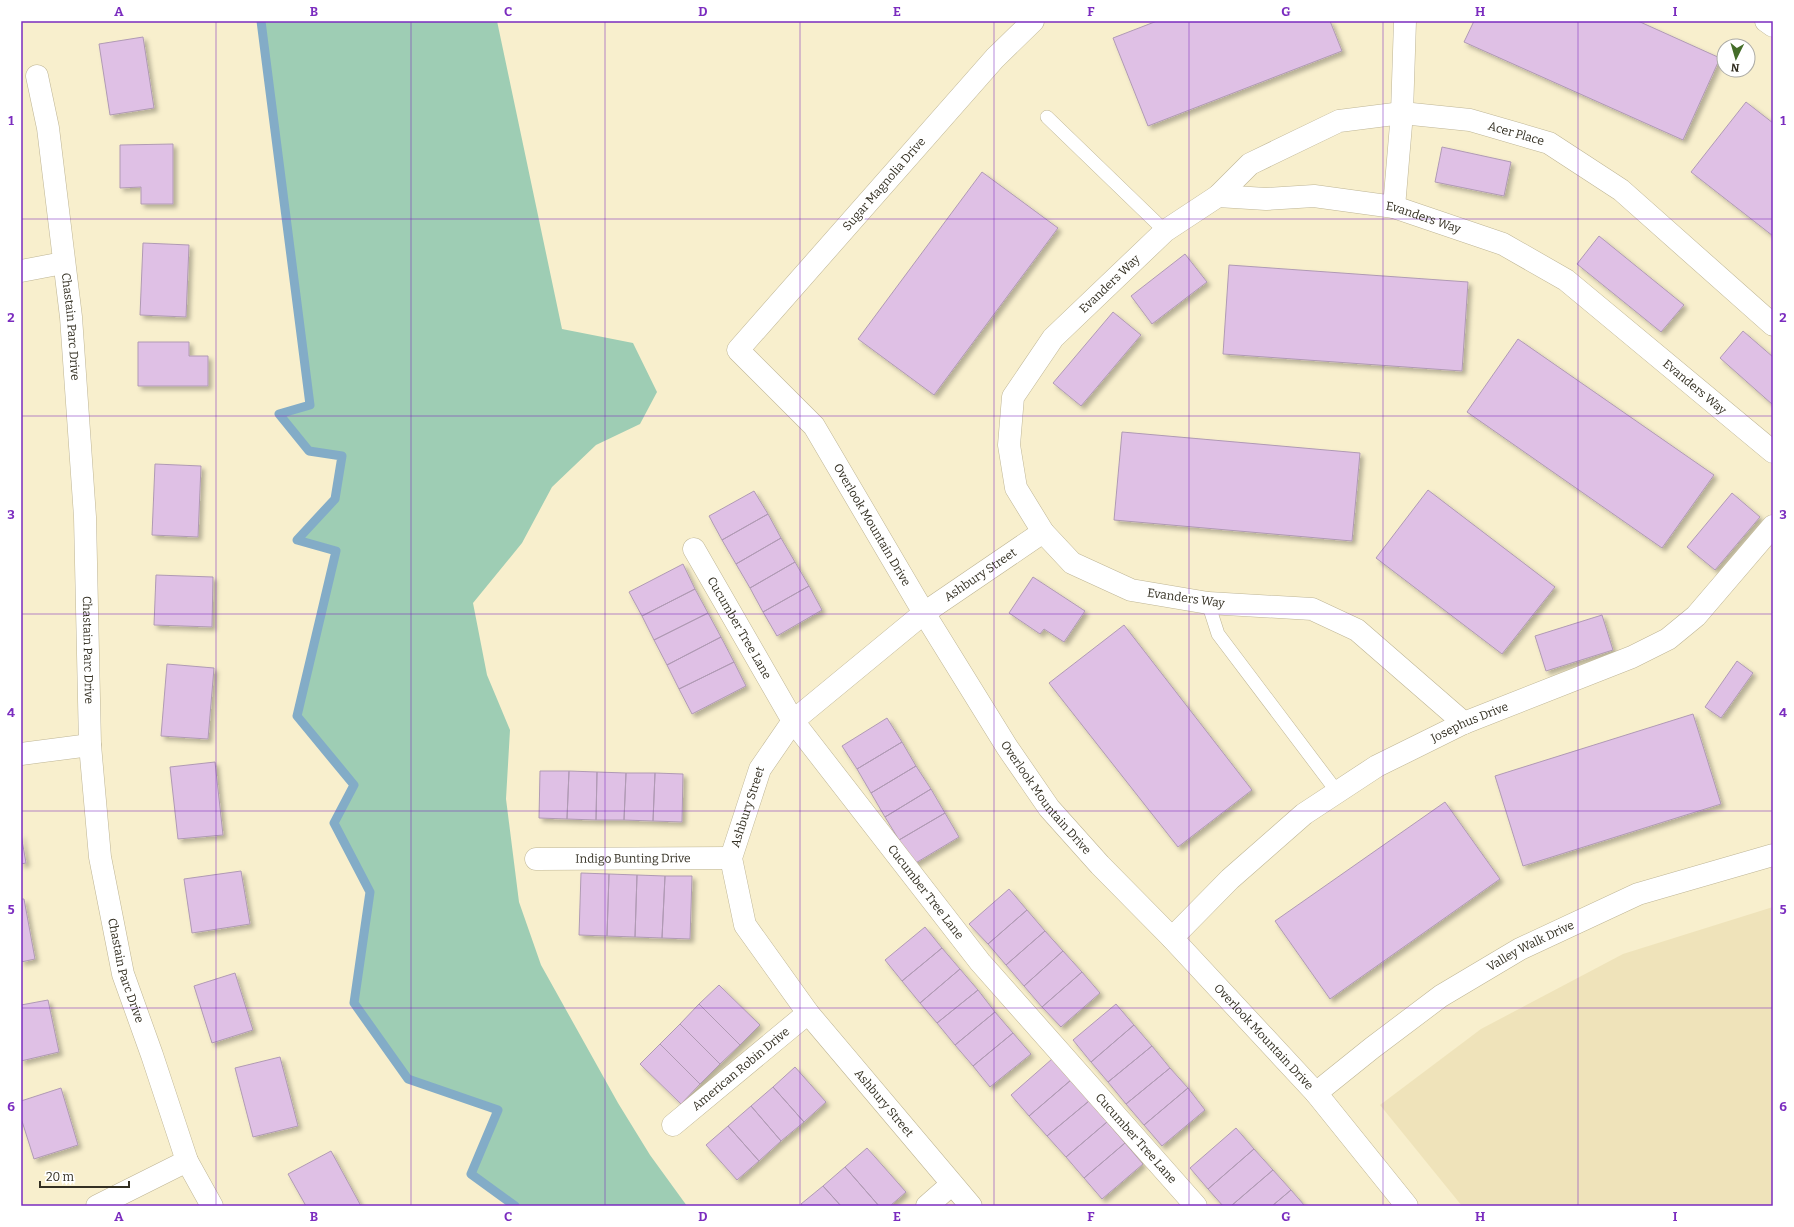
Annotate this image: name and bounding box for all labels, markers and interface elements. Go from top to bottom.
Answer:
text: A [114,4,124,19]
text: B [310,4,318,19]
text: C [504,4,512,19]
text: D [698,4,708,19]
text: E [893,4,901,19]
text: F [1087,4,1095,19]
text: G [1281,4,1291,19]
text: H [1475,4,1485,19]
text: I [1673,4,1678,19]
north arrow [1716,38,1756,78]
text: N [1730,61,1740,74]
text: 1 [8,113,14,128]
text: 1 [1780,113,1786,128]
street label: Acer Place [1486,119,1546,148]
street label: Sugar Magnolia Drive [840,135,928,233]
street label: Evanders Way [1385,199,1463,236]
street label: Evanders Way [1077,251,1143,316]
street label: Chastain Parc Drive [59,272,82,381]
text: 2 [7,310,15,325]
text: 2 [1779,310,1787,325]
street label: Evanders Way [1660,357,1730,418]
street label: Overlook Mountain Drive [831,461,913,588]
text: 3 [7,507,15,522]
text: 3 [1779,507,1787,522]
street label: Ashbury Street [942,545,1020,604]
street label: Cucumber Tree Lane [705,574,774,681]
street label: Evanders Way [1146,586,1226,610]
street label: Chastain Parc Drive [80,596,96,704]
street label: Josephus Drive [1428,699,1510,746]
text: 4 [7,705,15,720]
text: 4 [1779,705,1787,720]
street label: Overlook Mountain Drive [998,738,1094,857]
street label: Ashbury Street [728,764,768,849]
street label: Cucumber Tree Lane [885,842,967,942]
street label: Indigo Bunting Drive [575,851,691,866]
text: 5 [7,902,15,917]
text: 5 [1779,902,1787,917]
street label: Chastain Parc Drive [105,917,147,1025]
street label: Valley Walk Drive [1484,918,1576,974]
street label: Overlook Mountain Drive [1211,981,1316,1093]
street label: American Robin Drive [689,1024,792,1113]
street label: Ashbury Street [852,1066,917,1140]
street label: Cucumber Tree Lane [1093,1090,1180,1186]
text: 6 [7,1099,15,1114]
text: 6 [1779,1099,1787,1114]
scale bar [40,1163,129,1189]
text: 20 m [46,1170,75,1184]
text: A [114,1209,124,1224]
text: B [310,1209,318,1224]
text: C [504,1209,512,1224]
text: D [698,1209,708,1224]
text: E [893,1209,901,1224]
text: F [1087,1209,1095,1224]
text: G [1281,1209,1291,1224]
text: H [1475,1209,1485,1224]
text: I [1673,1209,1678,1224]

